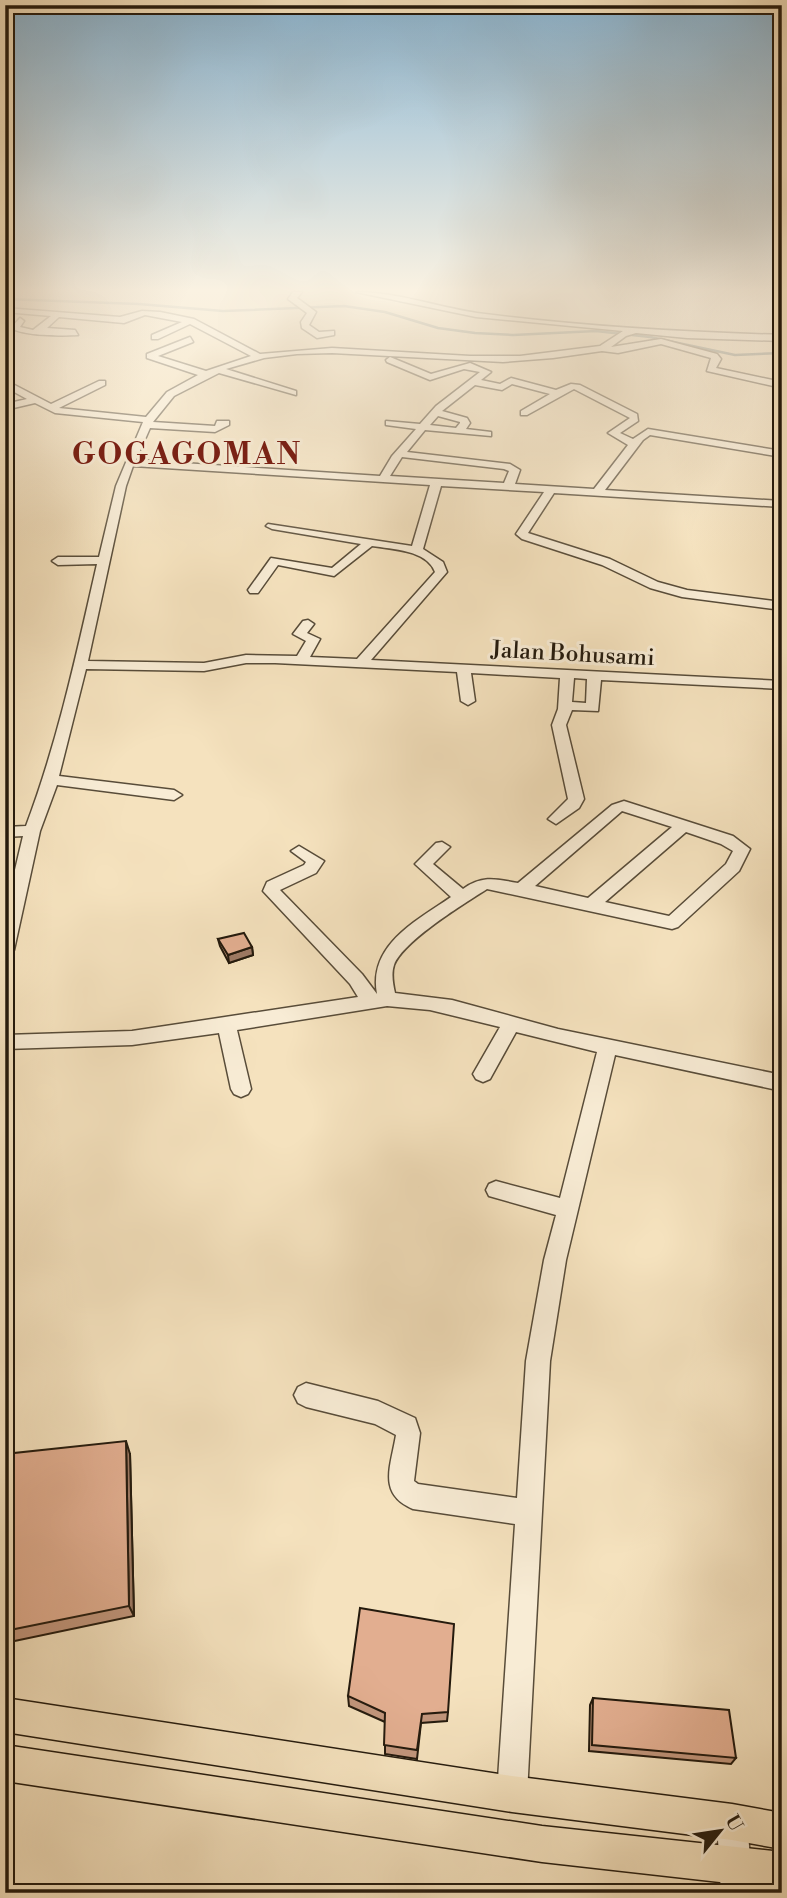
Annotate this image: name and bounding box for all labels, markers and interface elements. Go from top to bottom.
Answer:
district label: GOGAGOMAN [72,436,302,474]
street label: Jalan Bohusami [490,636,655,672]
north arrow [686,1797,756,1867]
text: U [720,1811,748,1836]

